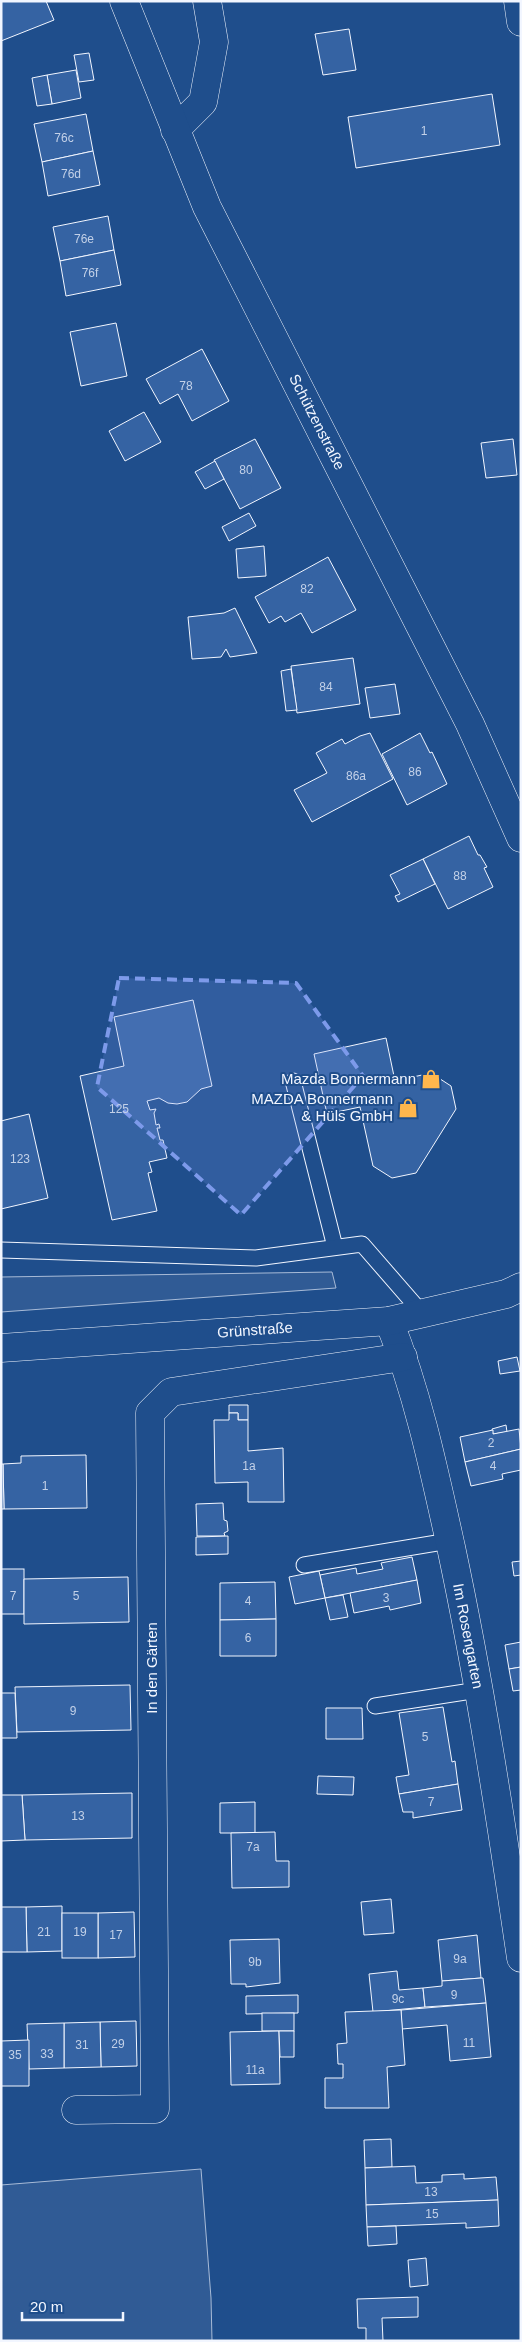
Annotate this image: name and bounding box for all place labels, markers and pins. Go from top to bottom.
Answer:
shop icon: Mazda Bonnermann [420,1068,442,1090]
place label: Mazda Bonnermann [281,1070,416,1087]
place label: MAZDA Bonnermann & Hüls GmbH [251,1090,393,1124]
shop icon: MAZDA Bonnermann & Hüls GmbH [397,1097,419,1119]

